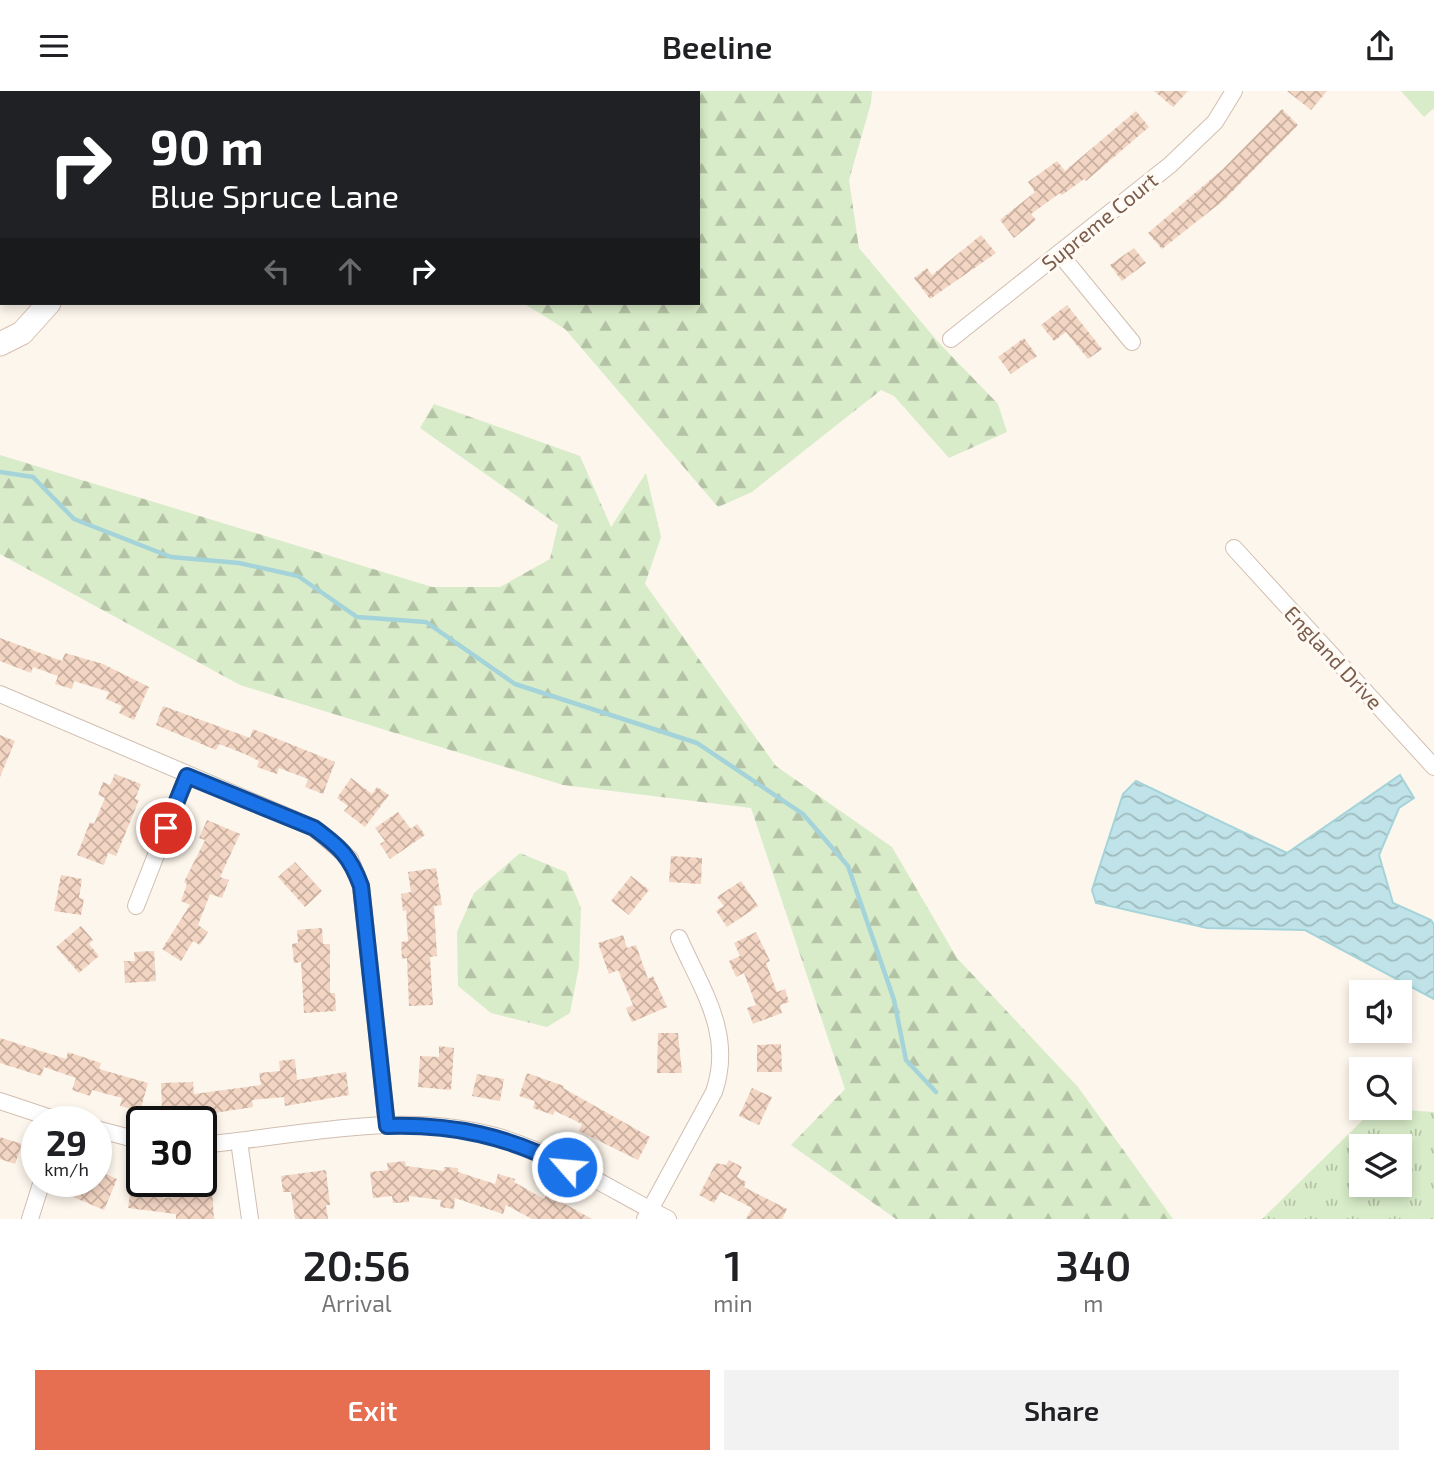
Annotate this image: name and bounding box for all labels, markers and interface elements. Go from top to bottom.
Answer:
icon: menu [35,27,73,65]
text: Beeline [662,27,772,65]
icon: share [1361,27,1399,65]
text: 90 m [150,116,264,175]
icon: right [35,119,126,210]
street label: Supreme Court [1036,167,1162,275]
text: Blue Spruce Lane [150,176,399,214]
icon: left [258,252,296,290]
icon: ahead [331,252,369,290]
icon: right [404,252,442,290]
street label: England Drive [1280,600,1388,714]
pin [136,798,196,858]
icon: arrive [147,809,185,847]
map controls [1349,980,1412,1197]
button: sound [1349,980,1412,1043]
button: search [1349,1057,1412,1120]
speed limit sign: 30 [126,1106,217,1197]
text: 29 [46,1121,87,1163]
position arrow [530,1130,604,1204]
button: layers [1349,1134,1412,1197]
text: km/h [44,1158,89,1180]
text: 20:56 [303,1239,411,1289]
text: 1 [724,1239,742,1289]
text: 340 [1055,1239,1131,1289]
text: Arrival [322,1289,392,1317]
text: min [713,1289,753,1317]
text: m [1083,1289,1103,1317]
button: Exit [35,1370,710,1450]
button: Share [724,1370,1399,1450]

